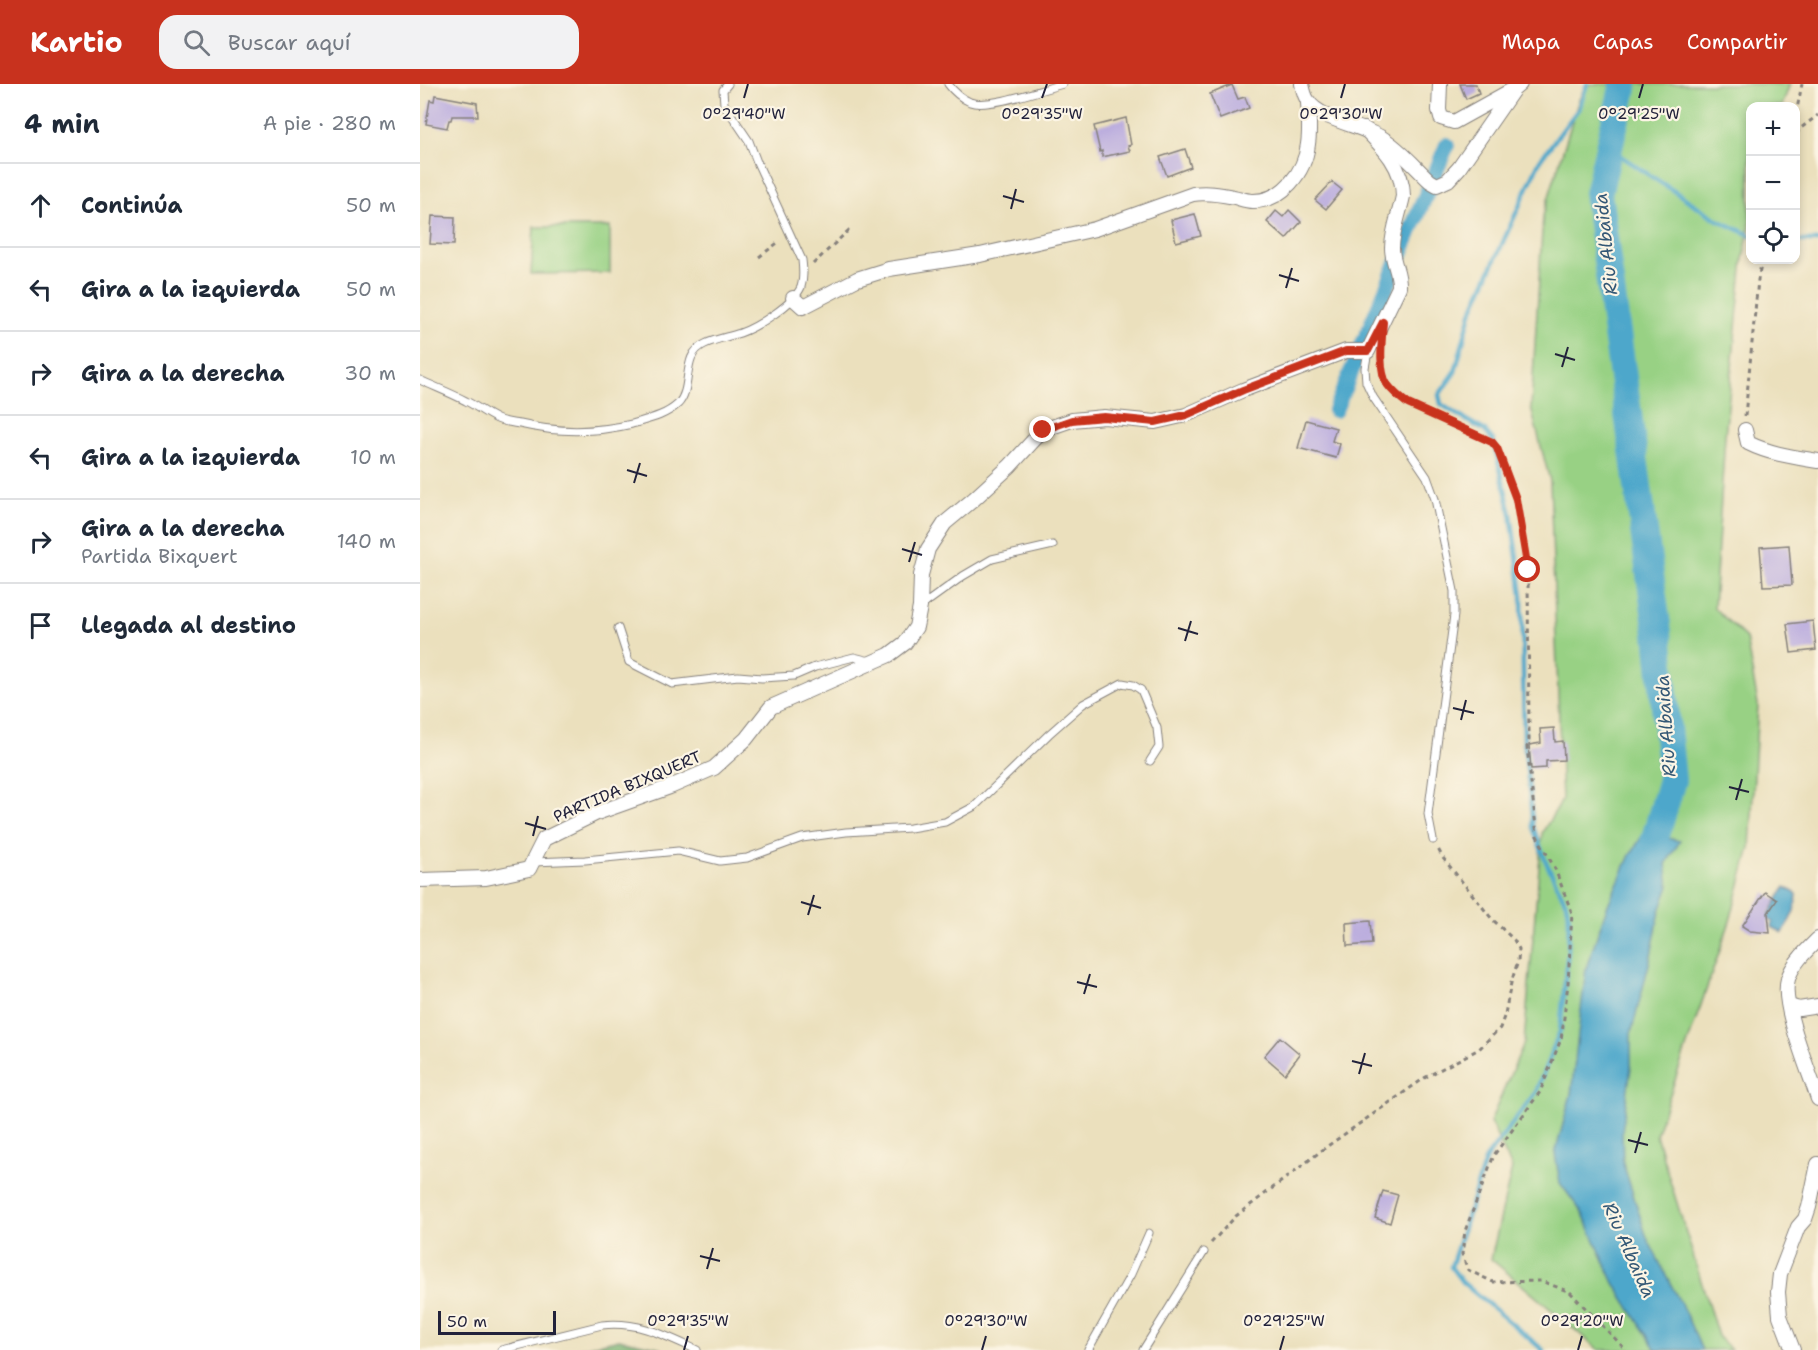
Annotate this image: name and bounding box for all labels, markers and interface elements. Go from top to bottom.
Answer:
search box [159,15,579,69]
text: Kartio [30,23,123,61]
icon: search [180,26,213,59]
text: Buscar aquí [228,28,351,57]
text: Mapa [1502,28,1560,56]
text: Capas [1593,28,1654,56]
text: Compartir [1687,28,1788,56]
map controls [1746,102,1800,264]
button: + [1746,102,1800,156]
text: 0°29'40"W [702,104,786,124]
text: 0°29'35"W [1001,104,1083,124]
text: 0°29'30"W [1299,104,1383,124]
text: 0°29'25"W [1598,104,1680,124]
text: 4 min [24,106,100,141]
text: A pie · 280 m [263,110,396,136]
button: − [1746,156,1800,210]
icon: ahead [24,189,57,222]
text: Continúa [81,191,183,220]
text: 50 m [346,192,396,218]
water label: Riu Albaida [1589,192,1623,296]
button: locate [1746,210,1800,264]
icon: left [24,273,57,306]
text: Gira a la izquierda [81,275,300,304]
text: 50 m [346,276,396,302]
icon: right [24,357,57,390]
text: Gira a la derecha [81,359,285,388]
text: 30 m [344,360,396,386]
route end [1029,416,1055,442]
icon: left [24,441,57,474]
text: Gira a la izquierda [81,443,300,472]
text: 10 m [350,444,396,470]
text: Gira a la derecha [81,514,285,543]
icon: right [24,525,57,558]
text: 140 m [337,528,396,554]
text: Partida Bixquert [81,543,238,569]
route start [1514,556,1540,582]
icon: arrive [24,609,57,642]
text: Llegada al destino [81,611,296,640]
water label: Riu Albaida [1650,674,1682,778]
street label: PARTIDA BIXQUERT [550,746,704,827]
water label: Riu Albaida [1597,1198,1661,1302]
scale bar [438,1308,556,1336]
text: 50 m [447,1311,487,1332]
text: 0°29'35"W [647,1311,729,1331]
text: 0°29'30"W [944,1311,1028,1331]
text: 0°29'25"W [1243,1311,1325,1331]
text: 0°29'20"W [1540,1311,1624,1331]

